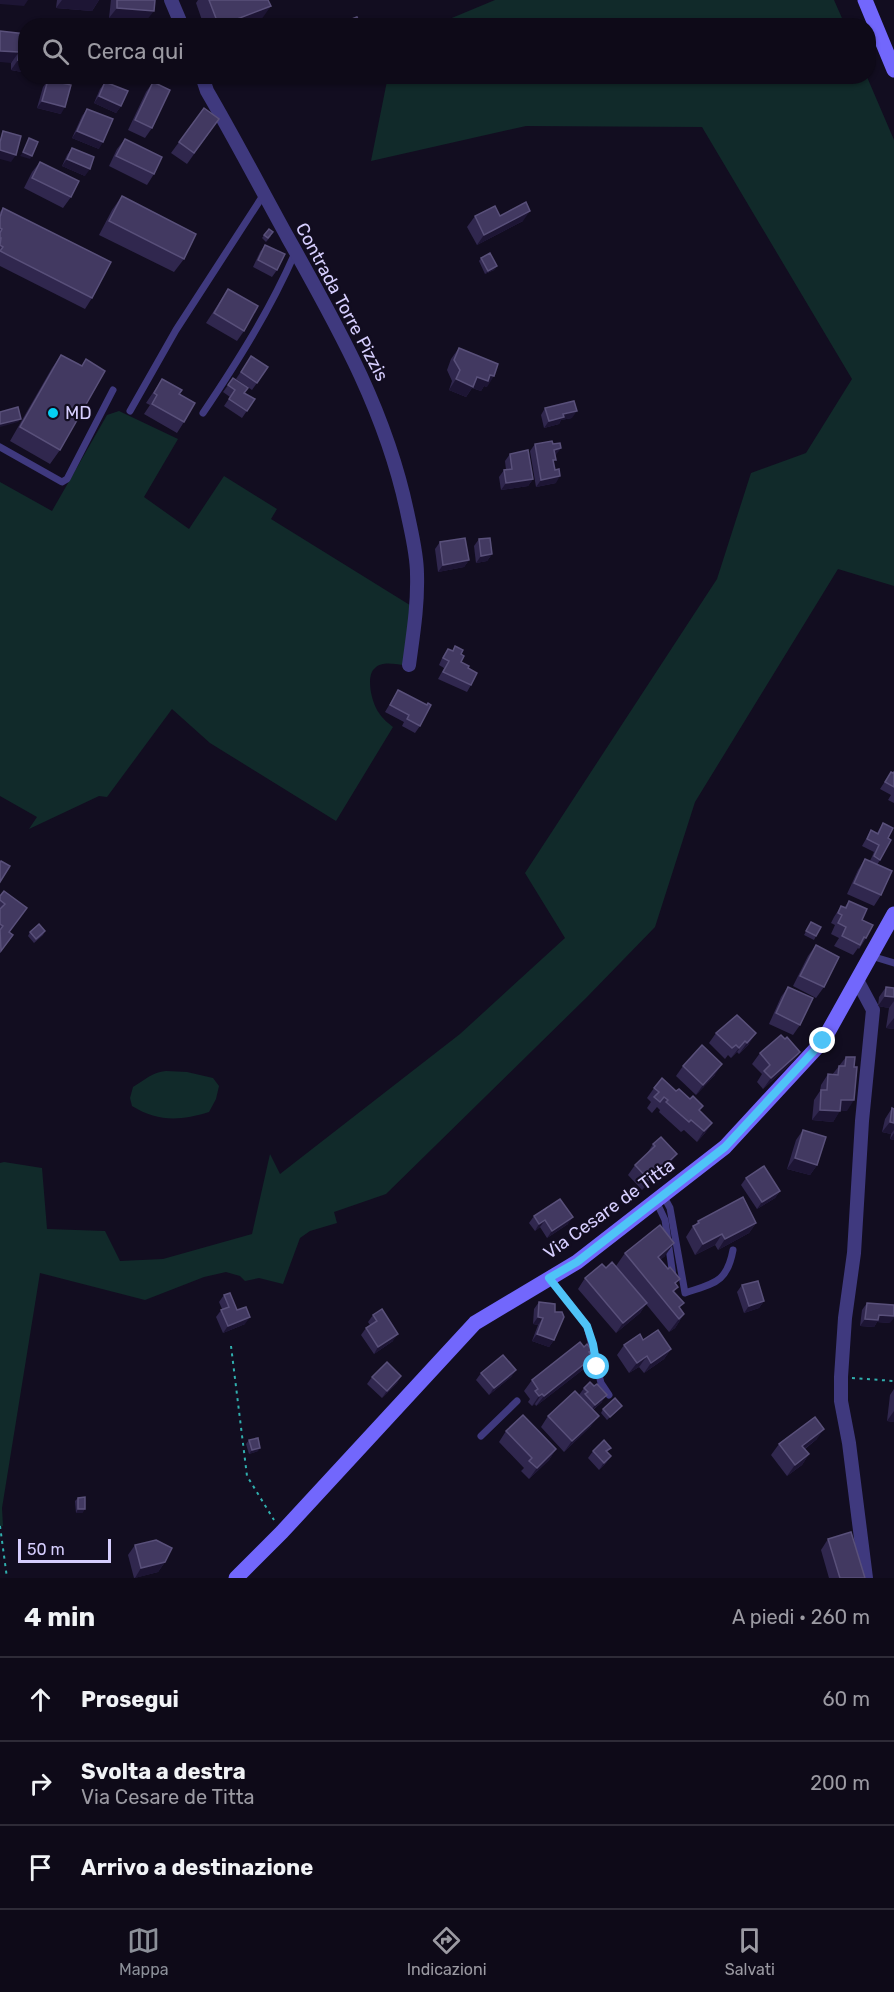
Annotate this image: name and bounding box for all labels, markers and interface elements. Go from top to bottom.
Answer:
search box [18,18,876,84]
icon: search [39,35,72,68]
text: Cerca qui [87,38,183,65]
street label: Contrada Torre Pizzis [291,219,393,385]
place label: MD [65,402,92,424]
marker: MD [46,406,60,420]
route end [809,1027,835,1053]
street label: Via Cesare de Titta [539,1154,679,1264]
route start [583,1353,609,1379]
scale bar [18,1536,111,1564]
text: 50 m [27,1540,65,1559]
text: 4 min [24,1602,95,1633]
text: A piedi · 260 m [732,1605,870,1629]
icon: ahead [24,1683,57,1716]
text: Prosegui [81,1686,179,1713]
text: 60 m [823,1687,870,1711]
text: Svolta a destra [81,1758,246,1785]
icon: right [24,1767,57,1800]
text: 200 m [810,1771,870,1795]
text: Via Cesare de Titta [81,1785,255,1809]
icon: arrive [24,1851,57,1884]
text: Arrivo a destinazione [81,1854,313,1881]
tab: Mappa [119,1924,169,1979]
tab: Indicazioni [407,1924,487,1979]
tab: Salvati [725,1924,775,1979]

